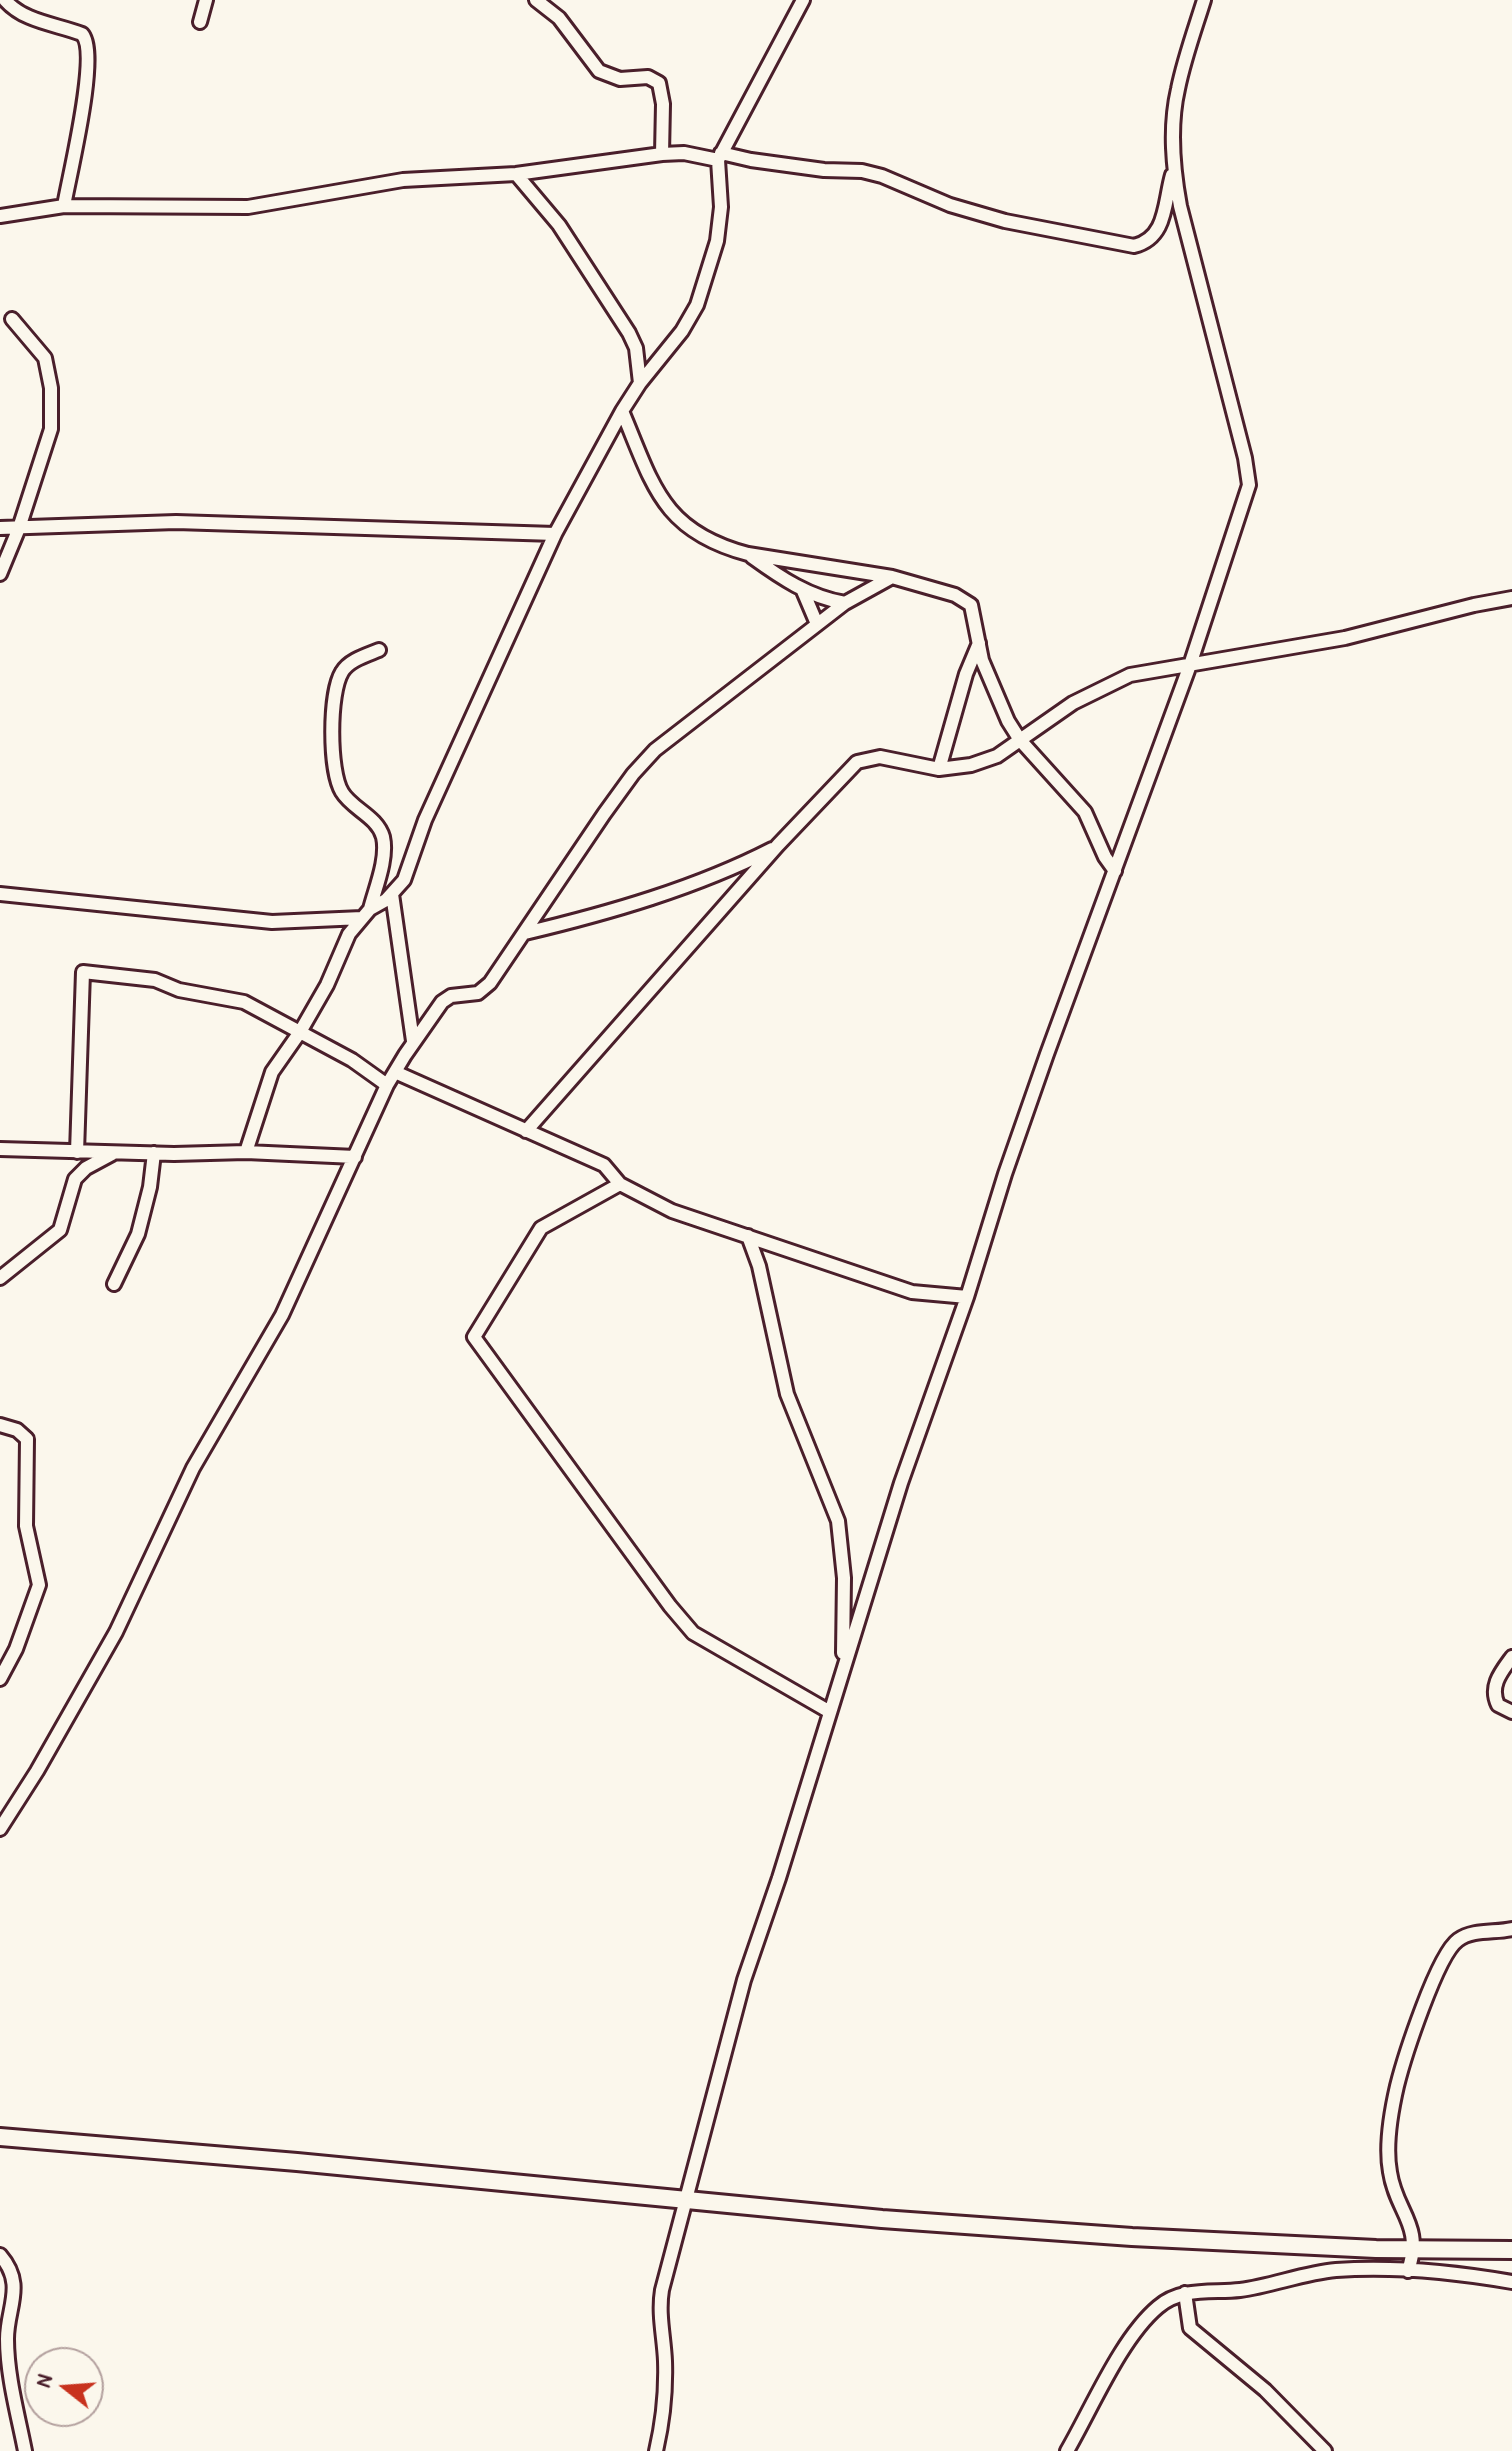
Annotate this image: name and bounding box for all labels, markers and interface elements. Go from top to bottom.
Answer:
north arrow [24,2347,104,2427]
text: N [27,2371,59,2391]

